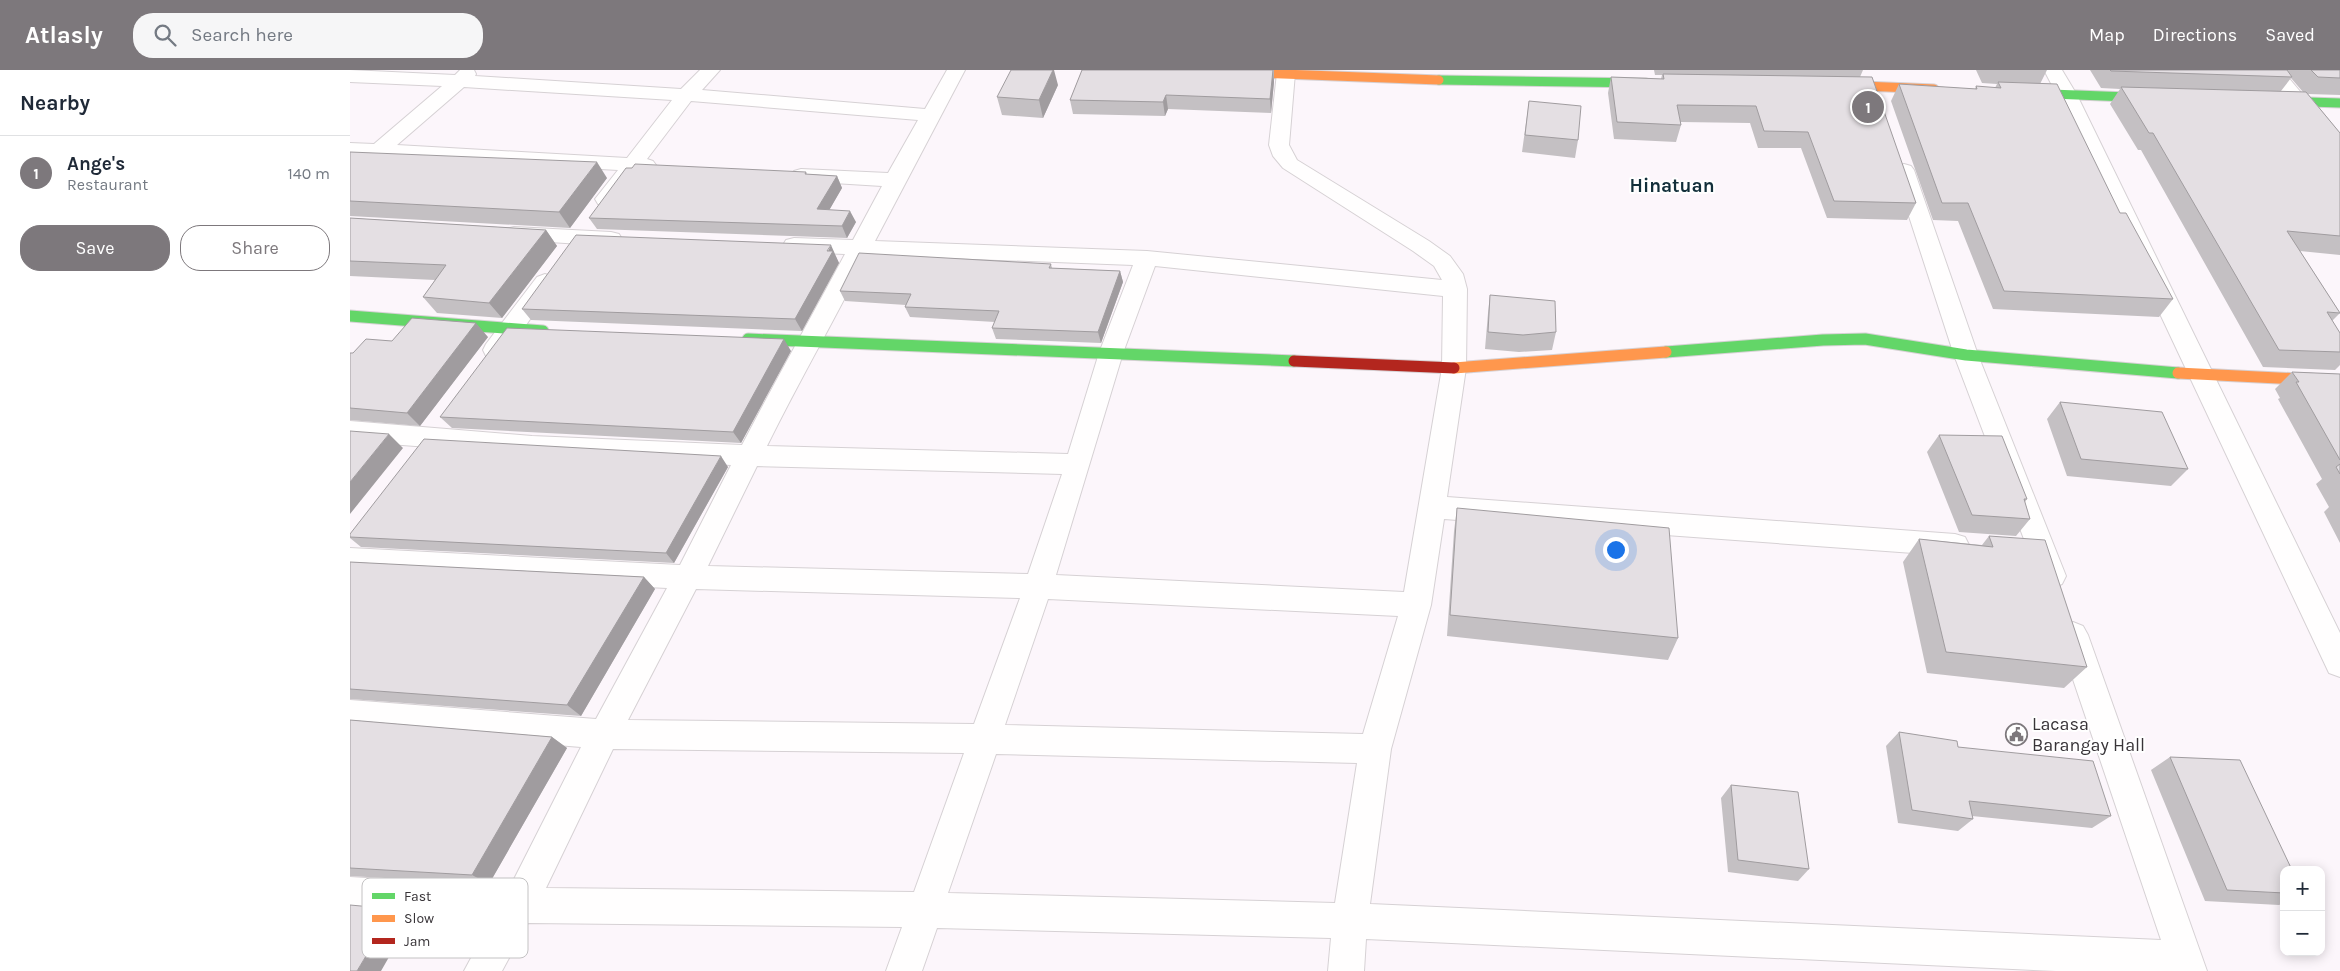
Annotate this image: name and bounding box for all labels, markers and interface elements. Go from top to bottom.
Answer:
search box [133,13,483,58]
text: Atlasly [25,21,103,49]
icon: search [151,21,179,49]
text: Search here [191,24,293,46]
text: Map [2089,24,2125,46]
text: Directions [2153,24,2237,46]
text: Saved [2265,24,2315,46]
pin: 1 [1852,88,1884,126]
text: Nearby [20,91,90,115]
text: Ange's [67,153,125,175]
text: 1 [33,164,39,183]
text: 140 m [288,164,330,183]
text: Restaurant [67,175,148,194]
district label: Hinatuan [1630,175,1714,197]
button: Save [20,225,170,271]
button: Share [180,225,330,271]
your location [1603,537,1629,563]
place label: Lacasa Barangay Hall [2032,713,2145,756]
public building icon: Lacasa Barangay Hall [2004,722,2028,746]
map controls [2280,866,2325,956]
button: + [2280,866,2325,911]
legend [362,878,528,958]
text: Fast [404,888,431,905]
text: Slow [404,910,434,927]
button: − [2280,911,2325,956]
text: Jam [404,933,430,950]

